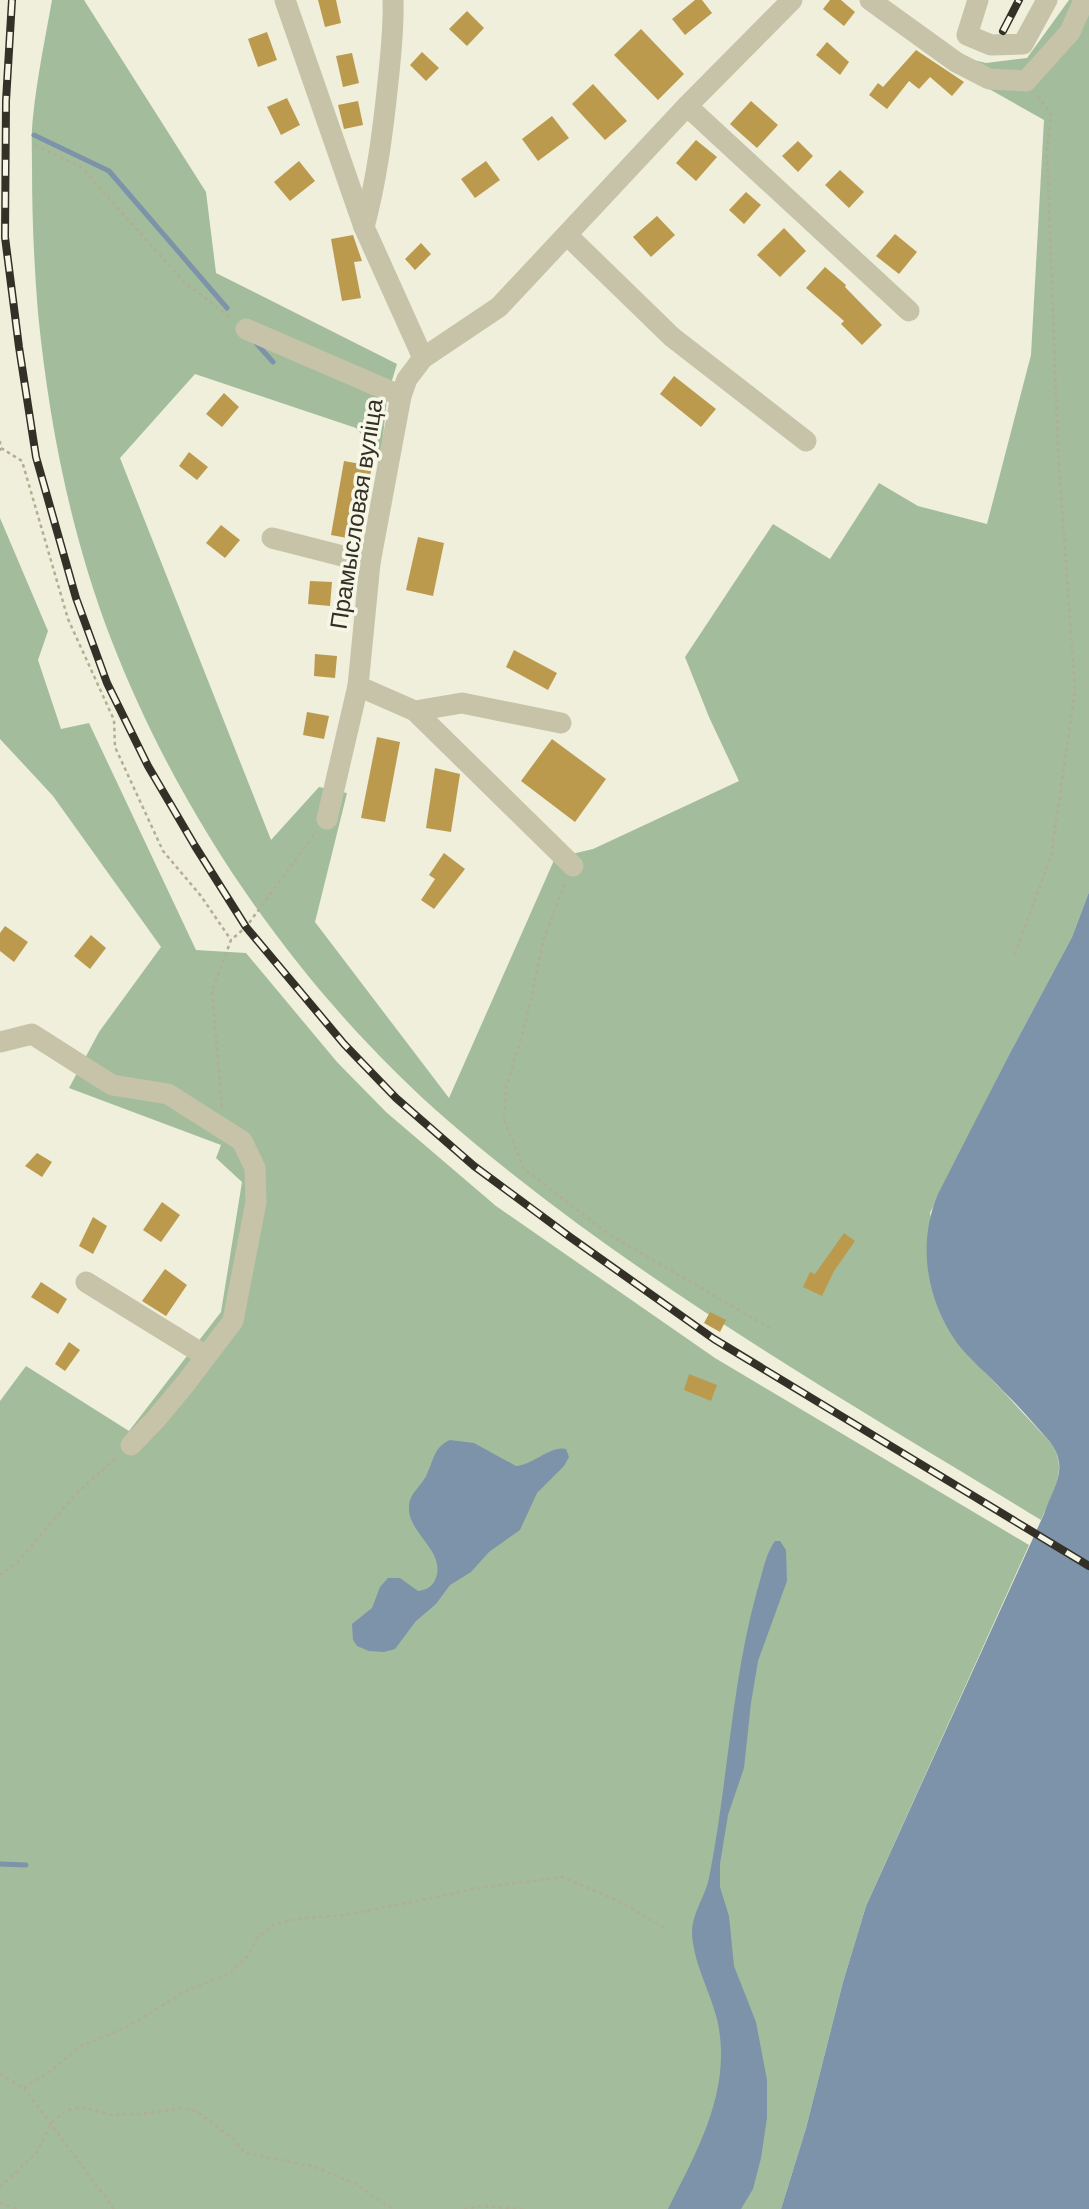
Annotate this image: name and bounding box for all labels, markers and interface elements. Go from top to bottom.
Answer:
street label: Прамысловая вуліца [324,396,388,631]

